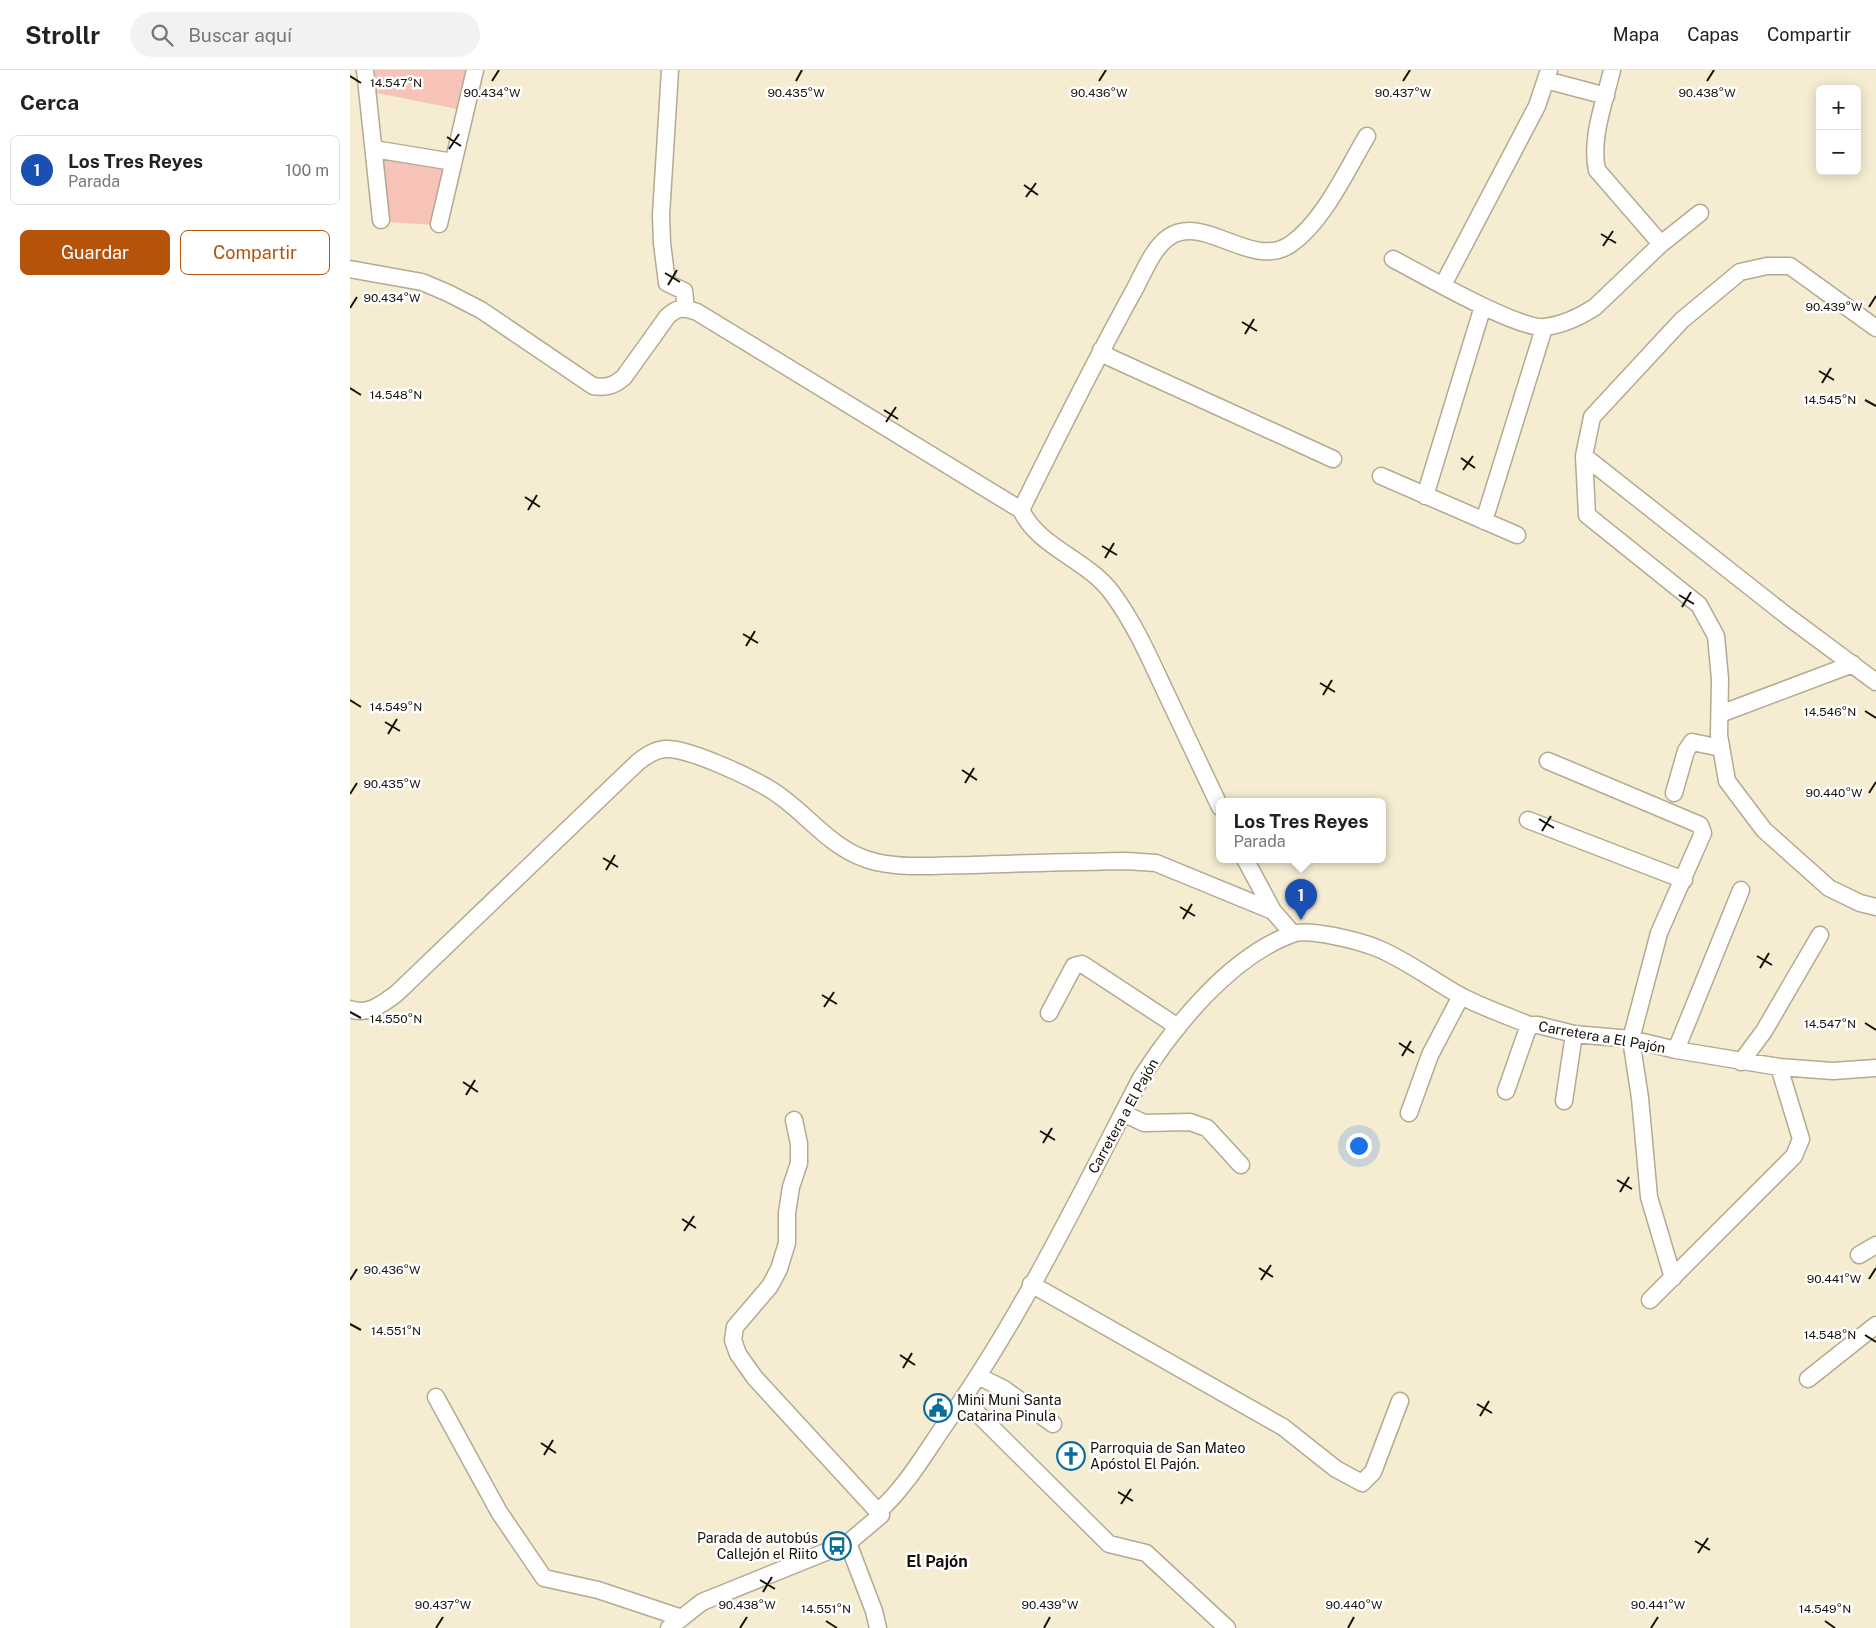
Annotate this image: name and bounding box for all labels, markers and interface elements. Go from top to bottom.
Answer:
search box [130,12,480,57]
text: Strollr [25,21,100,49]
icon: search [148,21,176,49]
text: Buscar aquí [188,24,292,46]
text: Mapa [1613,24,1659,45]
text: Capas [1687,24,1739,45]
text: Compartir [1767,24,1851,45]
text: 14.547°N [370,76,422,90]
map controls [1816,85,1861,175]
button: + [1816,85,1861,130]
text: 90.434°W [463,86,521,100]
text: 90.435°W [767,86,825,100]
text: 90.436°W [1071,86,1128,100]
text: 90.437°W [1375,86,1432,100]
text: 90.438°W [1678,86,1736,100]
text: Cerca [20,90,79,115]
button: − [1816,130,1861,175]
text: Los Tres Reyes [68,150,203,172]
text: 1 [34,161,40,180]
text: 100 m [285,161,329,180]
text: Parada [68,172,120,191]
button: Guardar [20,230,170,275]
button: Compartir [180,230,330,275]
text: 90.434°W [363,291,421,305]
text: 90.439°W [1806,300,1863,314]
text: 14.548°N [370,388,422,402]
text: 14.545°N [1804,393,1856,407]
text: 14.549°N [370,700,422,714]
text: 14.546°N [1804,705,1856,719]
text: 90.435°W [363,777,421,791]
text: 90.440°W [1806,786,1863,800]
popup [1216,798,1386,863]
text: Los Tres Reyes [1233,810,1369,832]
text: Parada [1233,832,1286,851]
pin: 1 [1285,879,1317,920]
text: 14.550°N [370,1012,422,1026]
text: 14.547°N [1804,1017,1856,1031]
street label: Carretera a El Pajón [1537,1018,1667,1056]
street label: Carretera a El Pajón [1085,1056,1161,1176]
your location [1346,1133,1372,1159]
text: 90.436°W [364,1263,421,1277]
text: 90.441°W [1807,1272,1862,1286]
text: 14.551°N [371,1324,421,1338]
text: 14.548°N [1804,1328,1856,1342]
place label: Mini Muni Santa Catarina Pinula [957,1392,1061,1424]
public building icon: Mini Muni Santa Catarina Pinula [923,1393,953,1423]
place label: Parroquia de San Mateo Apóstol El Pajón. [1090,1440,1245,1472]
church icon: Parroquia de San Mateo Apóstol El Pajón. [1056,1441,1086,1471]
place label: Parada de autobús Callejón el Riito [697,1530,818,1562]
bus stop icon: Parada de autobús Callejón el Riito [822,1531,852,1561]
district label: El Pajón [906,1552,968,1571]
text: 90.437°W [415,1598,472,1612]
text: 90.438°W [718,1598,776,1612]
text: 90.439°W [1022,1598,1079,1612]
text: 90.440°W [1326,1598,1383,1612]
text: 90.441°W [1631,1598,1686,1612]
text: 14.551°N [801,1602,851,1616]
text: 14.549°N [1799,1602,1851,1616]

